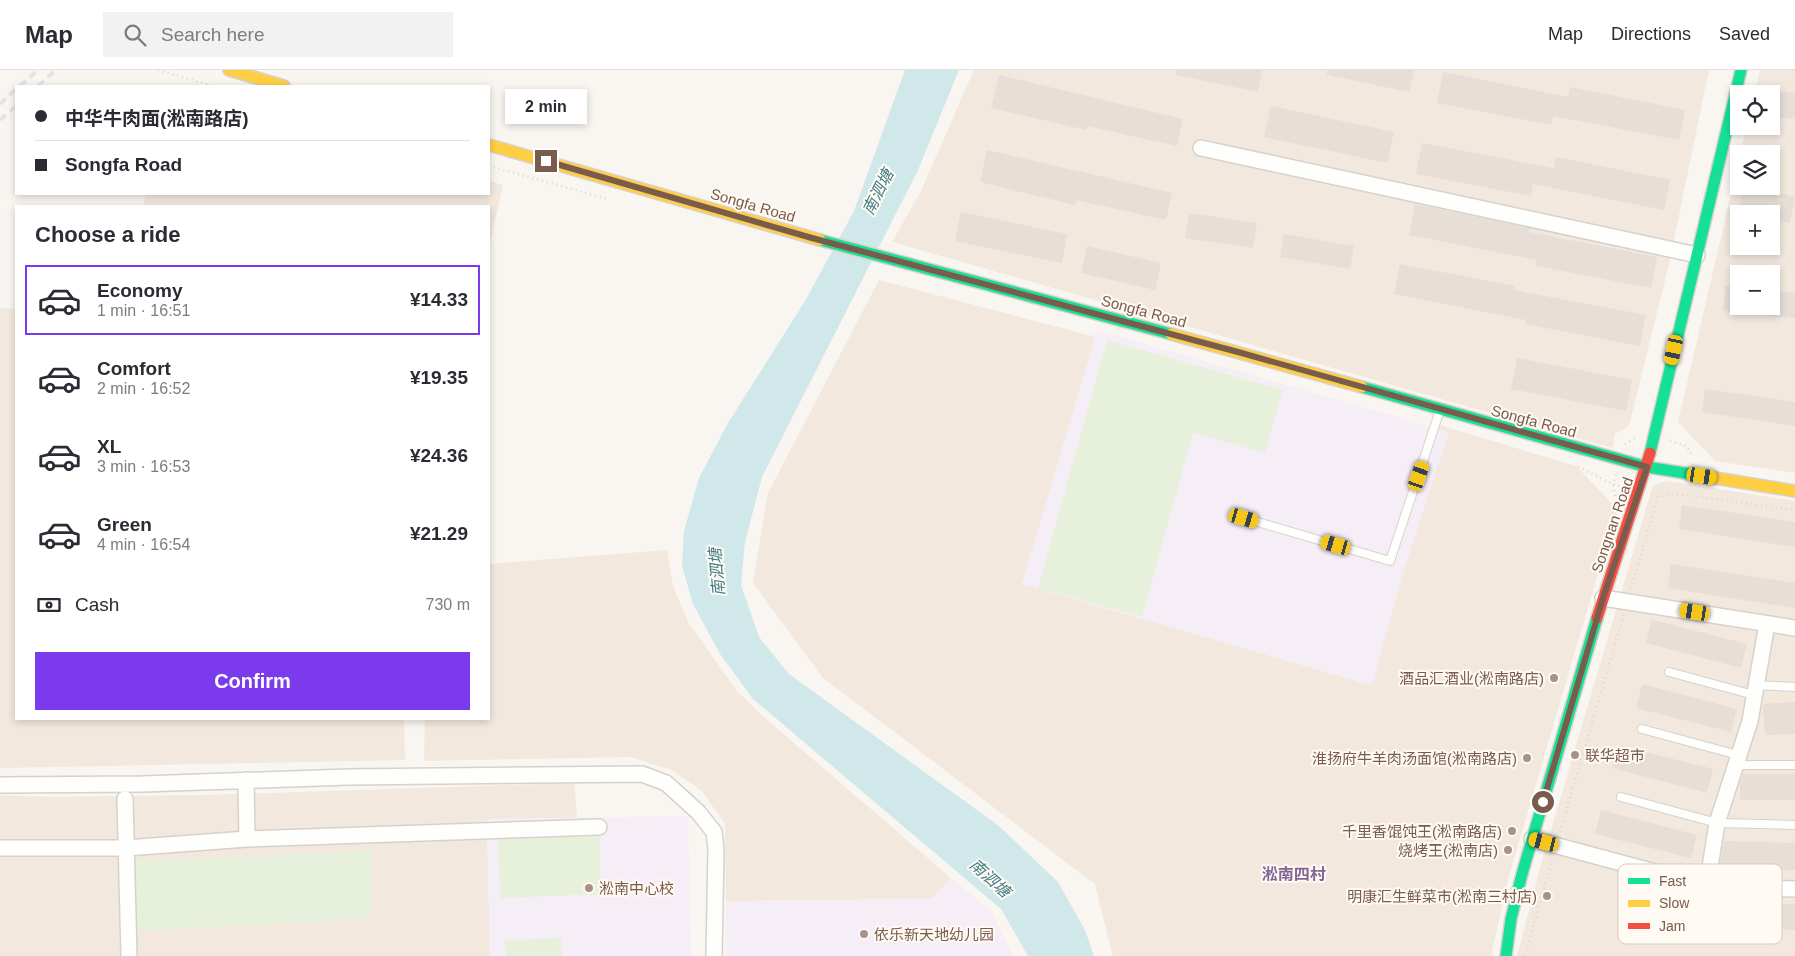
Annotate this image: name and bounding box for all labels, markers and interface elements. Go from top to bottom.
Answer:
search box [103,12,453,57]
text: Map [25,21,73,48]
icon: search [121,21,149,49]
text: Search here [161,24,265,45]
text: Map [1548,24,1583,44]
text: Directions [1611,24,1691,44]
text: Saved [1719,24,1770,44]
map controls [1730,85,1780,315]
button: locate [1730,85,1780,135]
callout: 2 min [505,88,587,124]
text: 2 min [525,98,567,115]
text: 中华牛肉面(淞南路店) [65,108,249,129]
button: layers [1730,145,1780,195]
route end [535,150,557,172]
text: Songfa Road [65,154,182,175]
water label: 南泗塘 [860,164,898,217]
street label: Songfa Road [709,185,797,225]
button: + [1730,205,1780,255]
text: Choose a ride [35,222,180,247]
button: − [1730,265,1780,315]
icon: car [37,278,82,323]
text: Economy [97,280,183,301]
text: ¥14.33 [410,289,468,310]
street label: Songfa Road [1100,291,1188,331]
text: 1 min · 16:51 [97,302,190,319]
car [1663,334,1684,366]
icon: car [37,356,82,401]
text: Comfort [97,358,171,379]
text: ¥19.35 [410,367,468,388]
text: 2 min · 16:52 [97,380,190,397]
street label: Songfa Road [1490,401,1578,441]
icon: car [37,434,82,479]
text: XL [97,436,121,457]
text: ¥24.36 [410,445,468,466]
text: 3 min · 16:53 [97,458,190,475]
car [1407,459,1430,493]
car [1686,466,1717,486]
street label: Songnan Road [1588,475,1636,575]
car [1227,507,1260,529]
icon: car [37,512,82,557]
text: Green [97,514,152,535]
text: ¥21.29 [410,523,468,544]
car [1319,534,1352,556]
text: 4 min · 16:54 [97,536,190,553]
water label: 南泗塘 [706,544,728,597]
icon: cash [35,591,63,619]
text: Cash [75,594,119,615]
text: 730 m [426,596,470,613]
car [1679,602,1710,622]
button: Confirm [35,652,470,710]
place label: 酒品汇酒业(淞南路店) [1399,670,1544,687]
marker: 酒品汇酒业(淞南路店) [1548,672,1560,684]
place label: 联华超市 [1585,747,1645,764]
marker: 联华超市 [1569,749,1581,761]
place label: 淮扬府牛羊肉汤面馆(淞南路店) [1312,750,1517,767]
marker: 淮扬府牛羊肉汤面馆(淞南路店) [1521,752,1533,764]
route start [1532,791,1554,813]
place label: 千里香馄饨王(淞南路店) [1342,823,1502,840]
marker: 千里香馄饨王(淞南路店) [1506,825,1518,837]
car [1527,831,1560,853]
place label: 烧烤王(淞南店) [1398,842,1498,859]
marker: 烧烤王(淞南店) [1502,844,1514,856]
water label: 南泗塘 [966,856,1016,902]
legend [1618,864,1782,944]
district label: 淞南四村 [1262,865,1326,883]
text: Fast [1659,873,1686,889]
place label: 淞南中心校 [599,880,674,897]
marker: 淞南中心校 [583,882,595,894]
place label: 明康汇生鲜菜市(淞南三村店) [1347,888,1537,905]
marker: 明康汇生鲜菜市(淞南三村店) [1541,890,1553,902]
text: Slow [1659,895,1690,911]
text: Jam [1659,918,1685,934]
place label: 依乐新天地幼儿园 [874,926,994,943]
marker: 依乐新天地幼儿园 [858,928,870,940]

